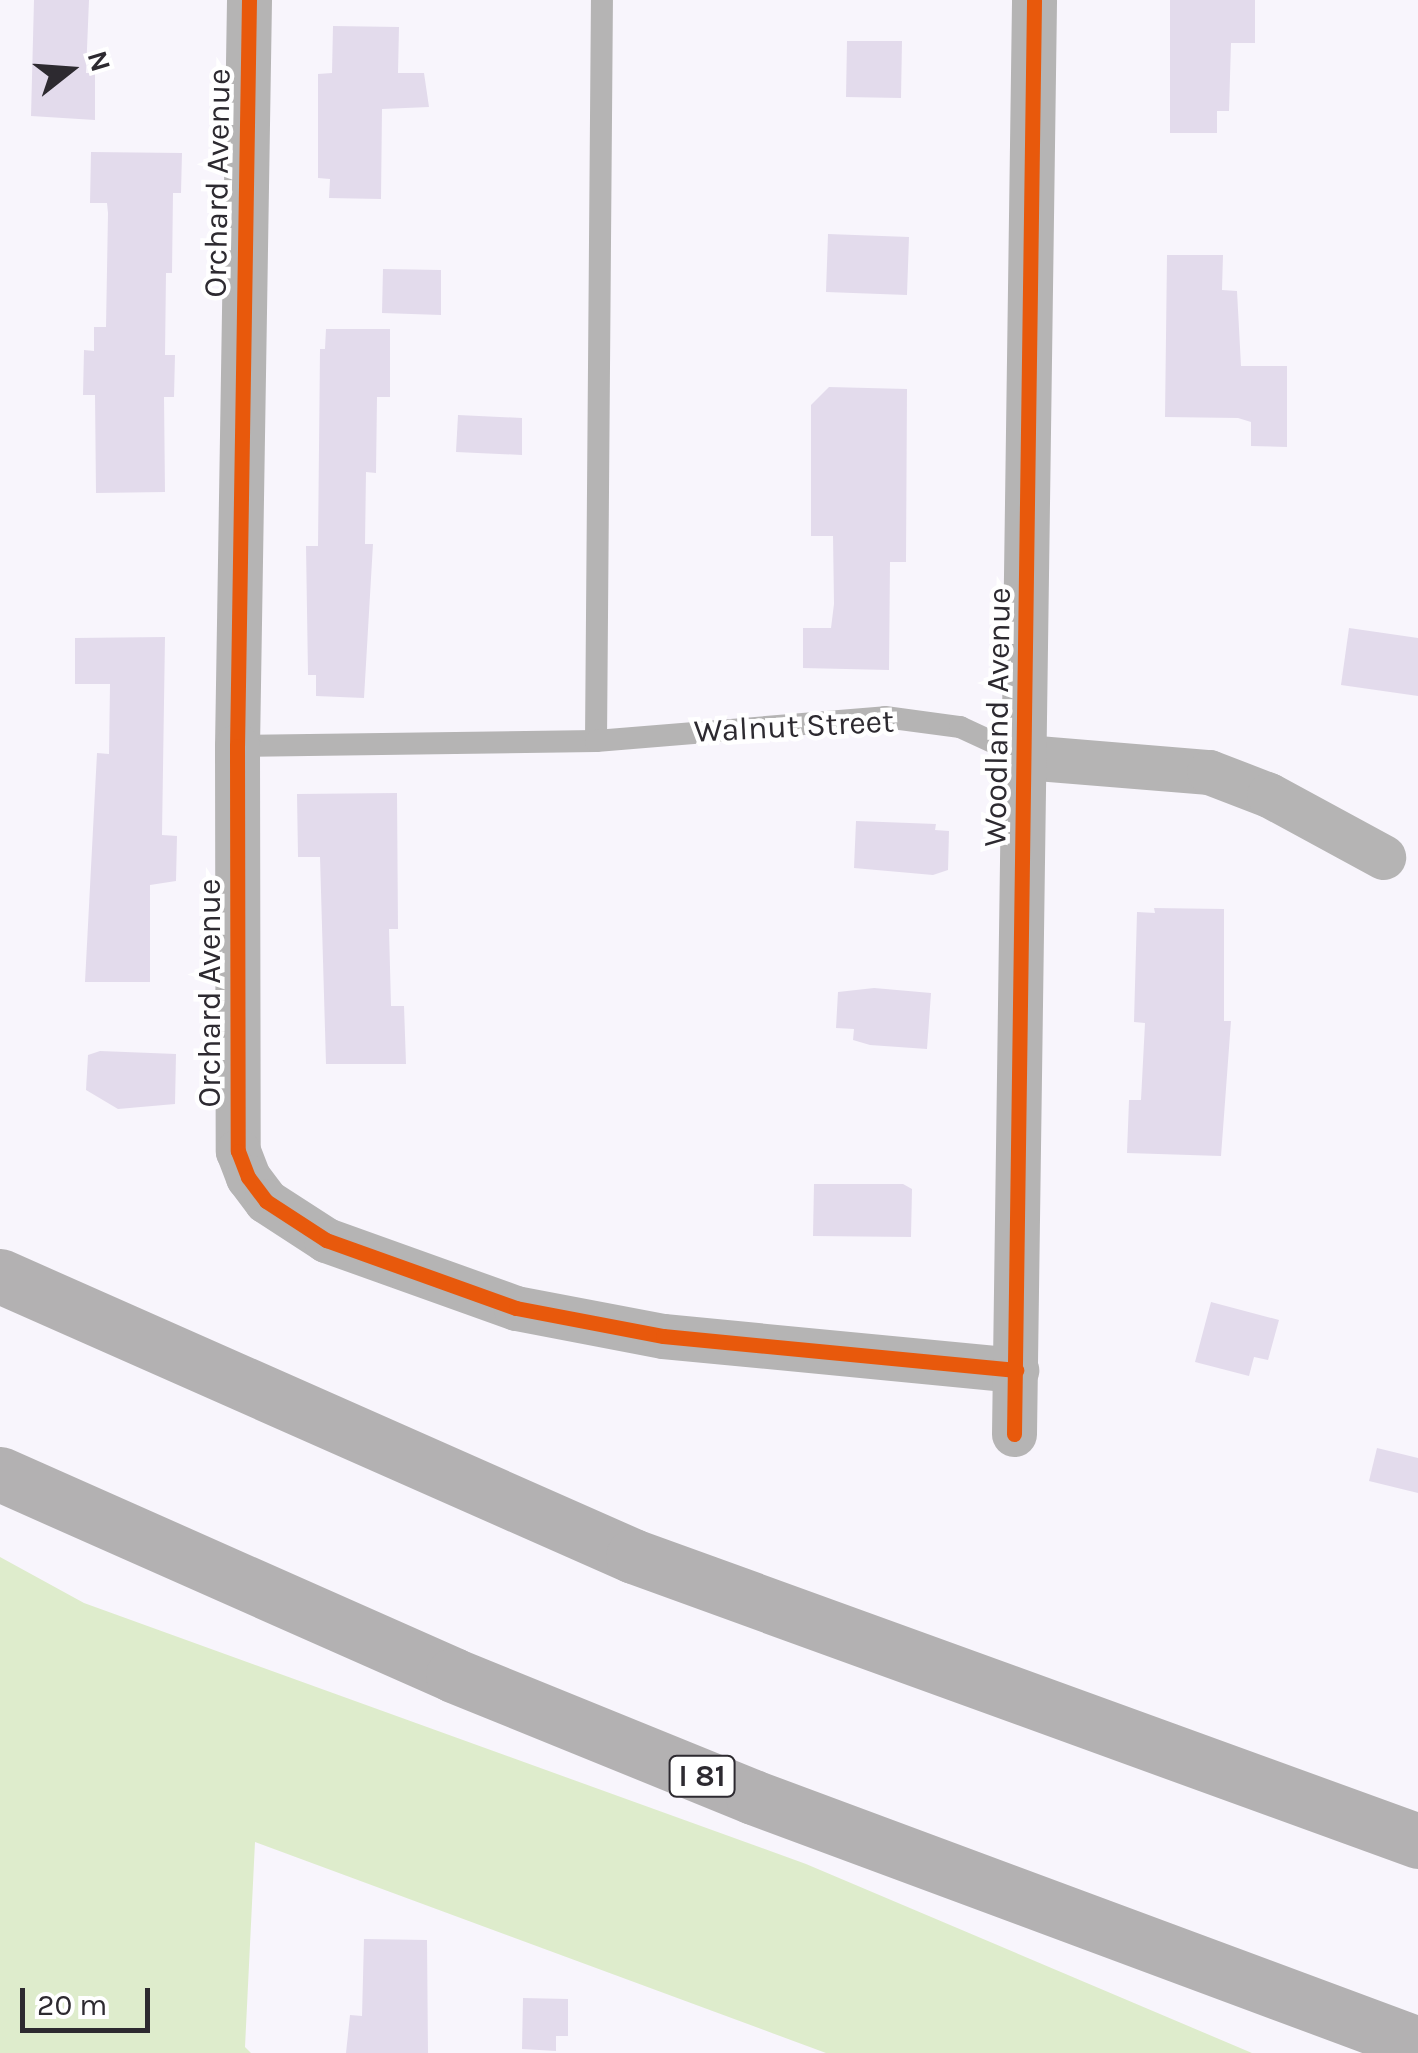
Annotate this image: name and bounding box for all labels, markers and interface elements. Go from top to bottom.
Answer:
north arrow [20,20,120,120]
text: N [80,47,118,75]
street label: Orchard Avenue [197,68,239,298]
street label: Woodland Avenue [977,587,1019,847]
street label: Walnut Street [693,703,895,751]
street label: Orchard Avenue [191,878,229,1108]
road number: I 81 [667,1751,737,1801]
scale bar [25,1968,155,2030]
text: 20 m [37,1987,107,2023]

